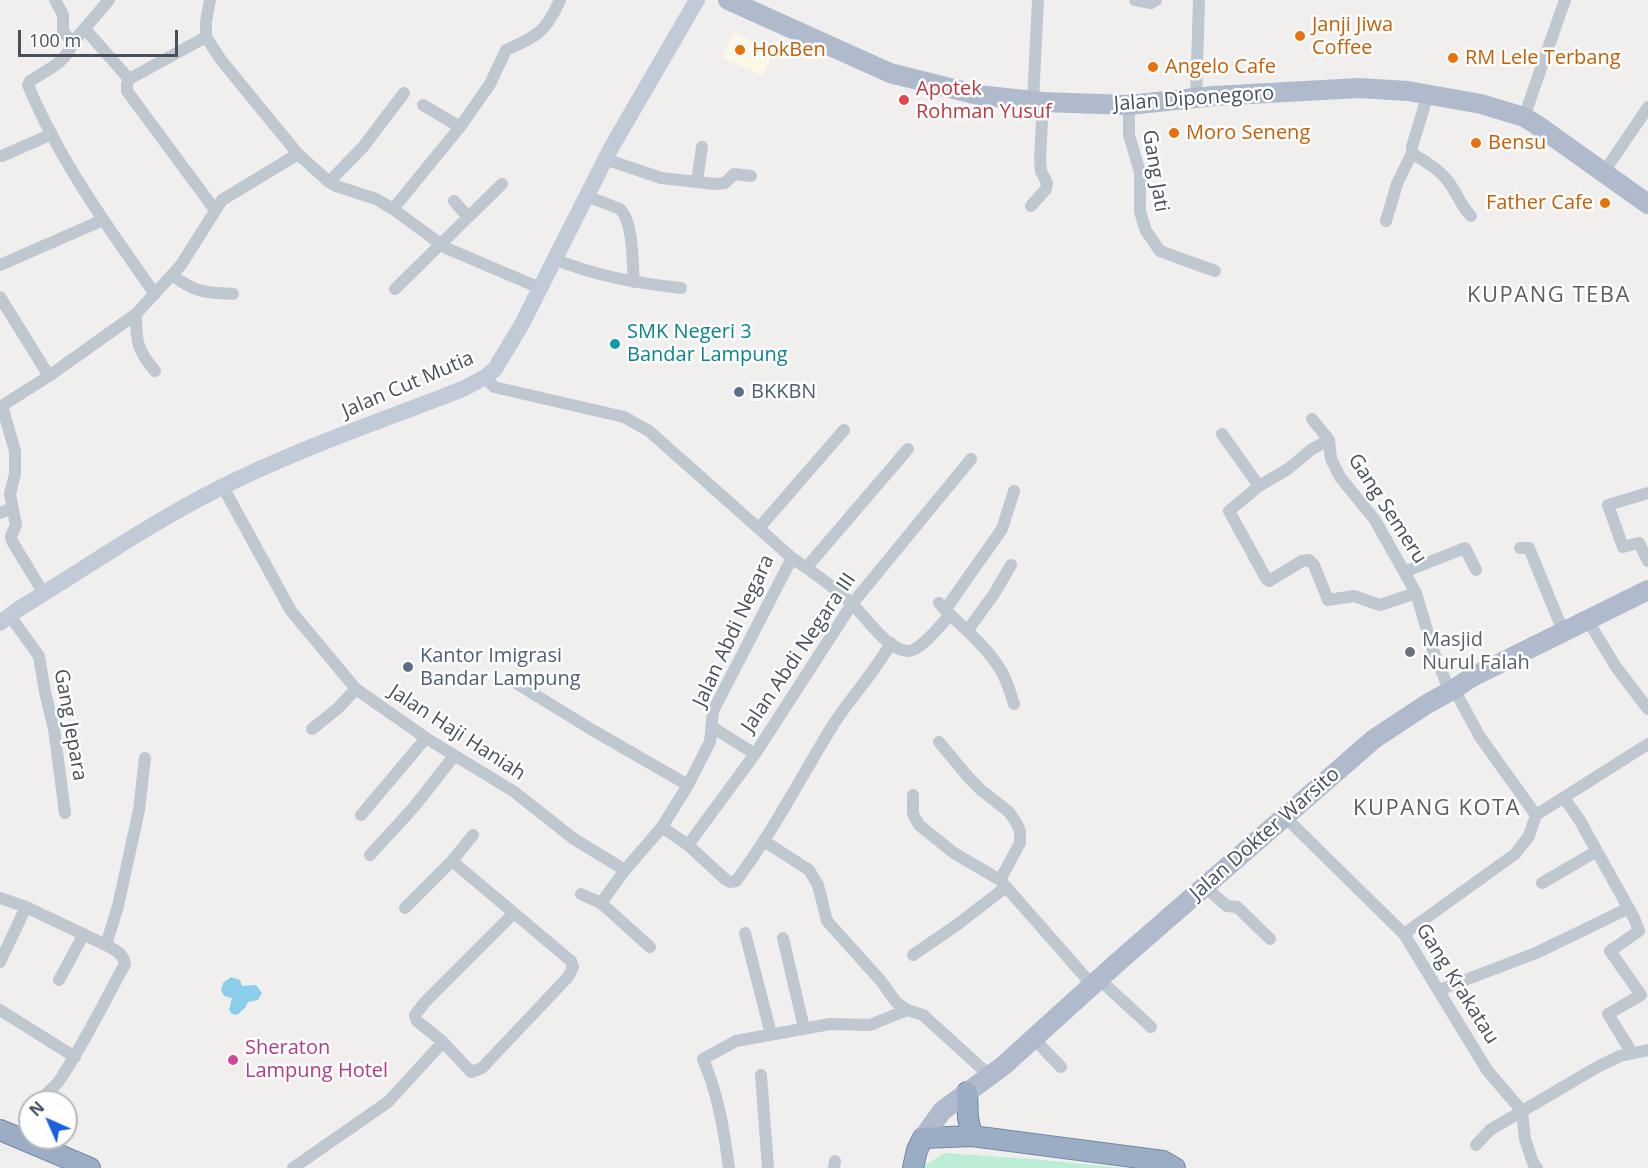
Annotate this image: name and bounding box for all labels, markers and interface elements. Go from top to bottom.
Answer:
place label: Janji Jiwa Coffee [1312,13,1393,60]
scale bar [21,18,182,56]
text: 100 m [29,28,81,52]
marker: Janji Jiwa Coffee [1293,29,1307,43]
place label: HokBen [752,38,826,62]
marker: HokBen [733,43,747,57]
place label: RM Lele Terbang [1465,46,1621,70]
marker: RM Lele Terbang [1446,51,1460,65]
place label: Angelo Cafe [1165,55,1276,79]
marker: Angelo Cafe [1146,60,1160,74]
place label: Apotek Rohman Yusuf [916,77,1052,124]
street label: Jalan Diponegoro [1113,81,1275,117]
marker: Apotek Rohman Yusuf [897,93,911,107]
place label: Moro Seneng [1186,121,1310,145]
marker: Moro Seneng [1167,126,1181,140]
street label: Gang Jati [1137,128,1173,214]
place label: Bensu [1488,131,1546,155]
marker: Bensu [1469,136,1483,150]
place label: Father Cafe [1486,191,1593,215]
marker: Father Cafe [1598,196,1612,210]
district label: KUPANG TEBA [1467,283,1631,309]
place label: SMK Negeri 3 Bandar Lampung [627,320,788,367]
marker: SMK Negeri 3 Bandar Lampung [608,337,622,351]
street label: Jalan Cut Mutia [338,346,478,424]
place label: BKKBN [751,380,816,404]
marker: BKKBN [732,385,746,399]
street label: Gang Semeru [1343,449,1431,569]
street label: Jalan Abdi Negara [688,551,780,711]
street label: Jalan Abdi Negara III [737,569,861,737]
place label: Masjid Nurul Falah [1422,628,1530,675]
place label: Kantor Imigrasi Bandar Lampung [420,644,581,691]
marker: Masjid Nurul Falah [1403,645,1417,659]
marker: Kantor Imigrasi Bandar Lampung [401,660,415,674]
street label: Gang Jepara [48,667,92,783]
street label: Jalan Haji Haniah [384,680,530,786]
street label: Jalan Dokter Warsito [1185,762,1345,906]
district label: KUPANG KOTA [1353,796,1521,822]
street label: Gang Krakatau [1410,919,1504,1049]
place label: Sheraton Lampung Hotel [245,1036,388,1083]
marker: Sheraton Lampung Hotel [226,1053,240,1067]
north arrow [18,1090,78,1150]
text: N [24,1096,49,1121]

